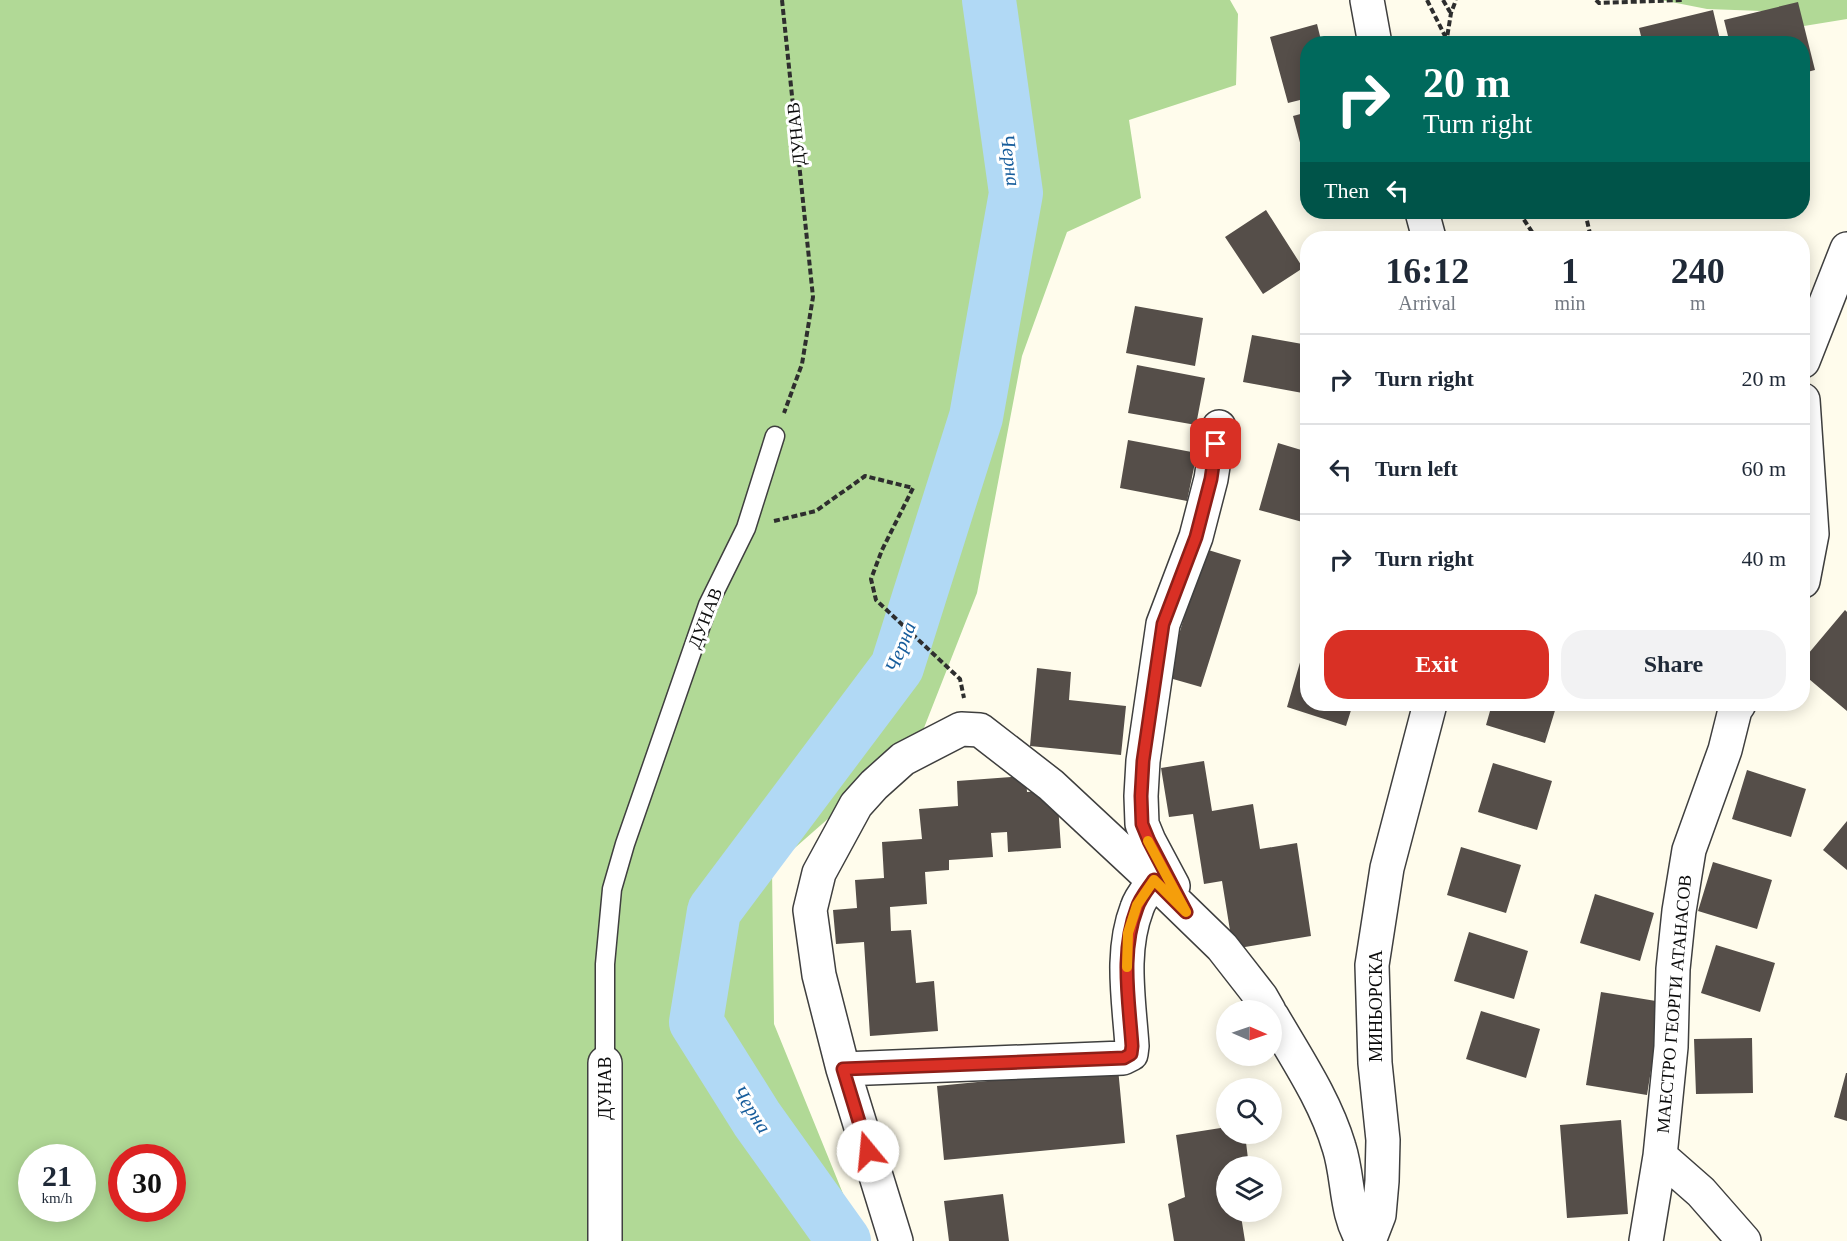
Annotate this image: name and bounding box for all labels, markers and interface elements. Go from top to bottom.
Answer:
icon: right [1324,60,1402,138]
text: 20 m [1423,60,1511,106]
street label: ДУНАВ [783,102,809,166]
text: Turn right [1423,109,1532,139]
water label: Черна [996,133,1025,188]
icon: left [1381,174,1414,207]
text: Then [1324,178,1369,203]
text: 16:12 [1385,251,1469,291]
text: 1 [1561,251,1579,291]
text: 240 [1671,251,1725,291]
text: Arrival [1398,292,1456,314]
text: min [1554,292,1586,314]
text: m [1690,292,1706,314]
icon: right [1324,363,1357,396]
text: Turn right [1375,366,1474,391]
text: 20 m [1741,366,1786,391]
pin [1190,418,1241,469]
icon: arrive [1199,427,1232,460]
icon: left [1324,453,1357,486]
text: Turn left [1375,456,1458,481]
text: 60 m [1741,456,1786,481]
icon: right [1324,543,1357,576]
text: Turn right [1375,546,1474,571]
text: 40 m [1741,546,1786,571]
street label: ДУНАВ [684,585,726,651]
water label: Черна [880,619,921,676]
button: Exit [1324,630,1549,699]
button: Share [1561,630,1786,699]
street label: МАЕСТРО ГЕОРГИ АТАНАСОВ [1653,874,1695,1134]
street label: МИНЬОРСКА [1366,950,1386,1062]
north arrow [1216,1000,1282,1066]
map controls [1216,1000,1282,1222]
street label: ДУНАВ [595,1056,615,1120]
button: search [1216,1078,1282,1144]
water label: Черна [728,1081,776,1138]
position arrow [836,1119,900,1183]
speed limit sign: 30 [108,1144,186,1222]
button: layers [1216,1156,1282,1222]
text: 21 [42,1159,72,1192]
text: km/h [42,1190,72,1206]

